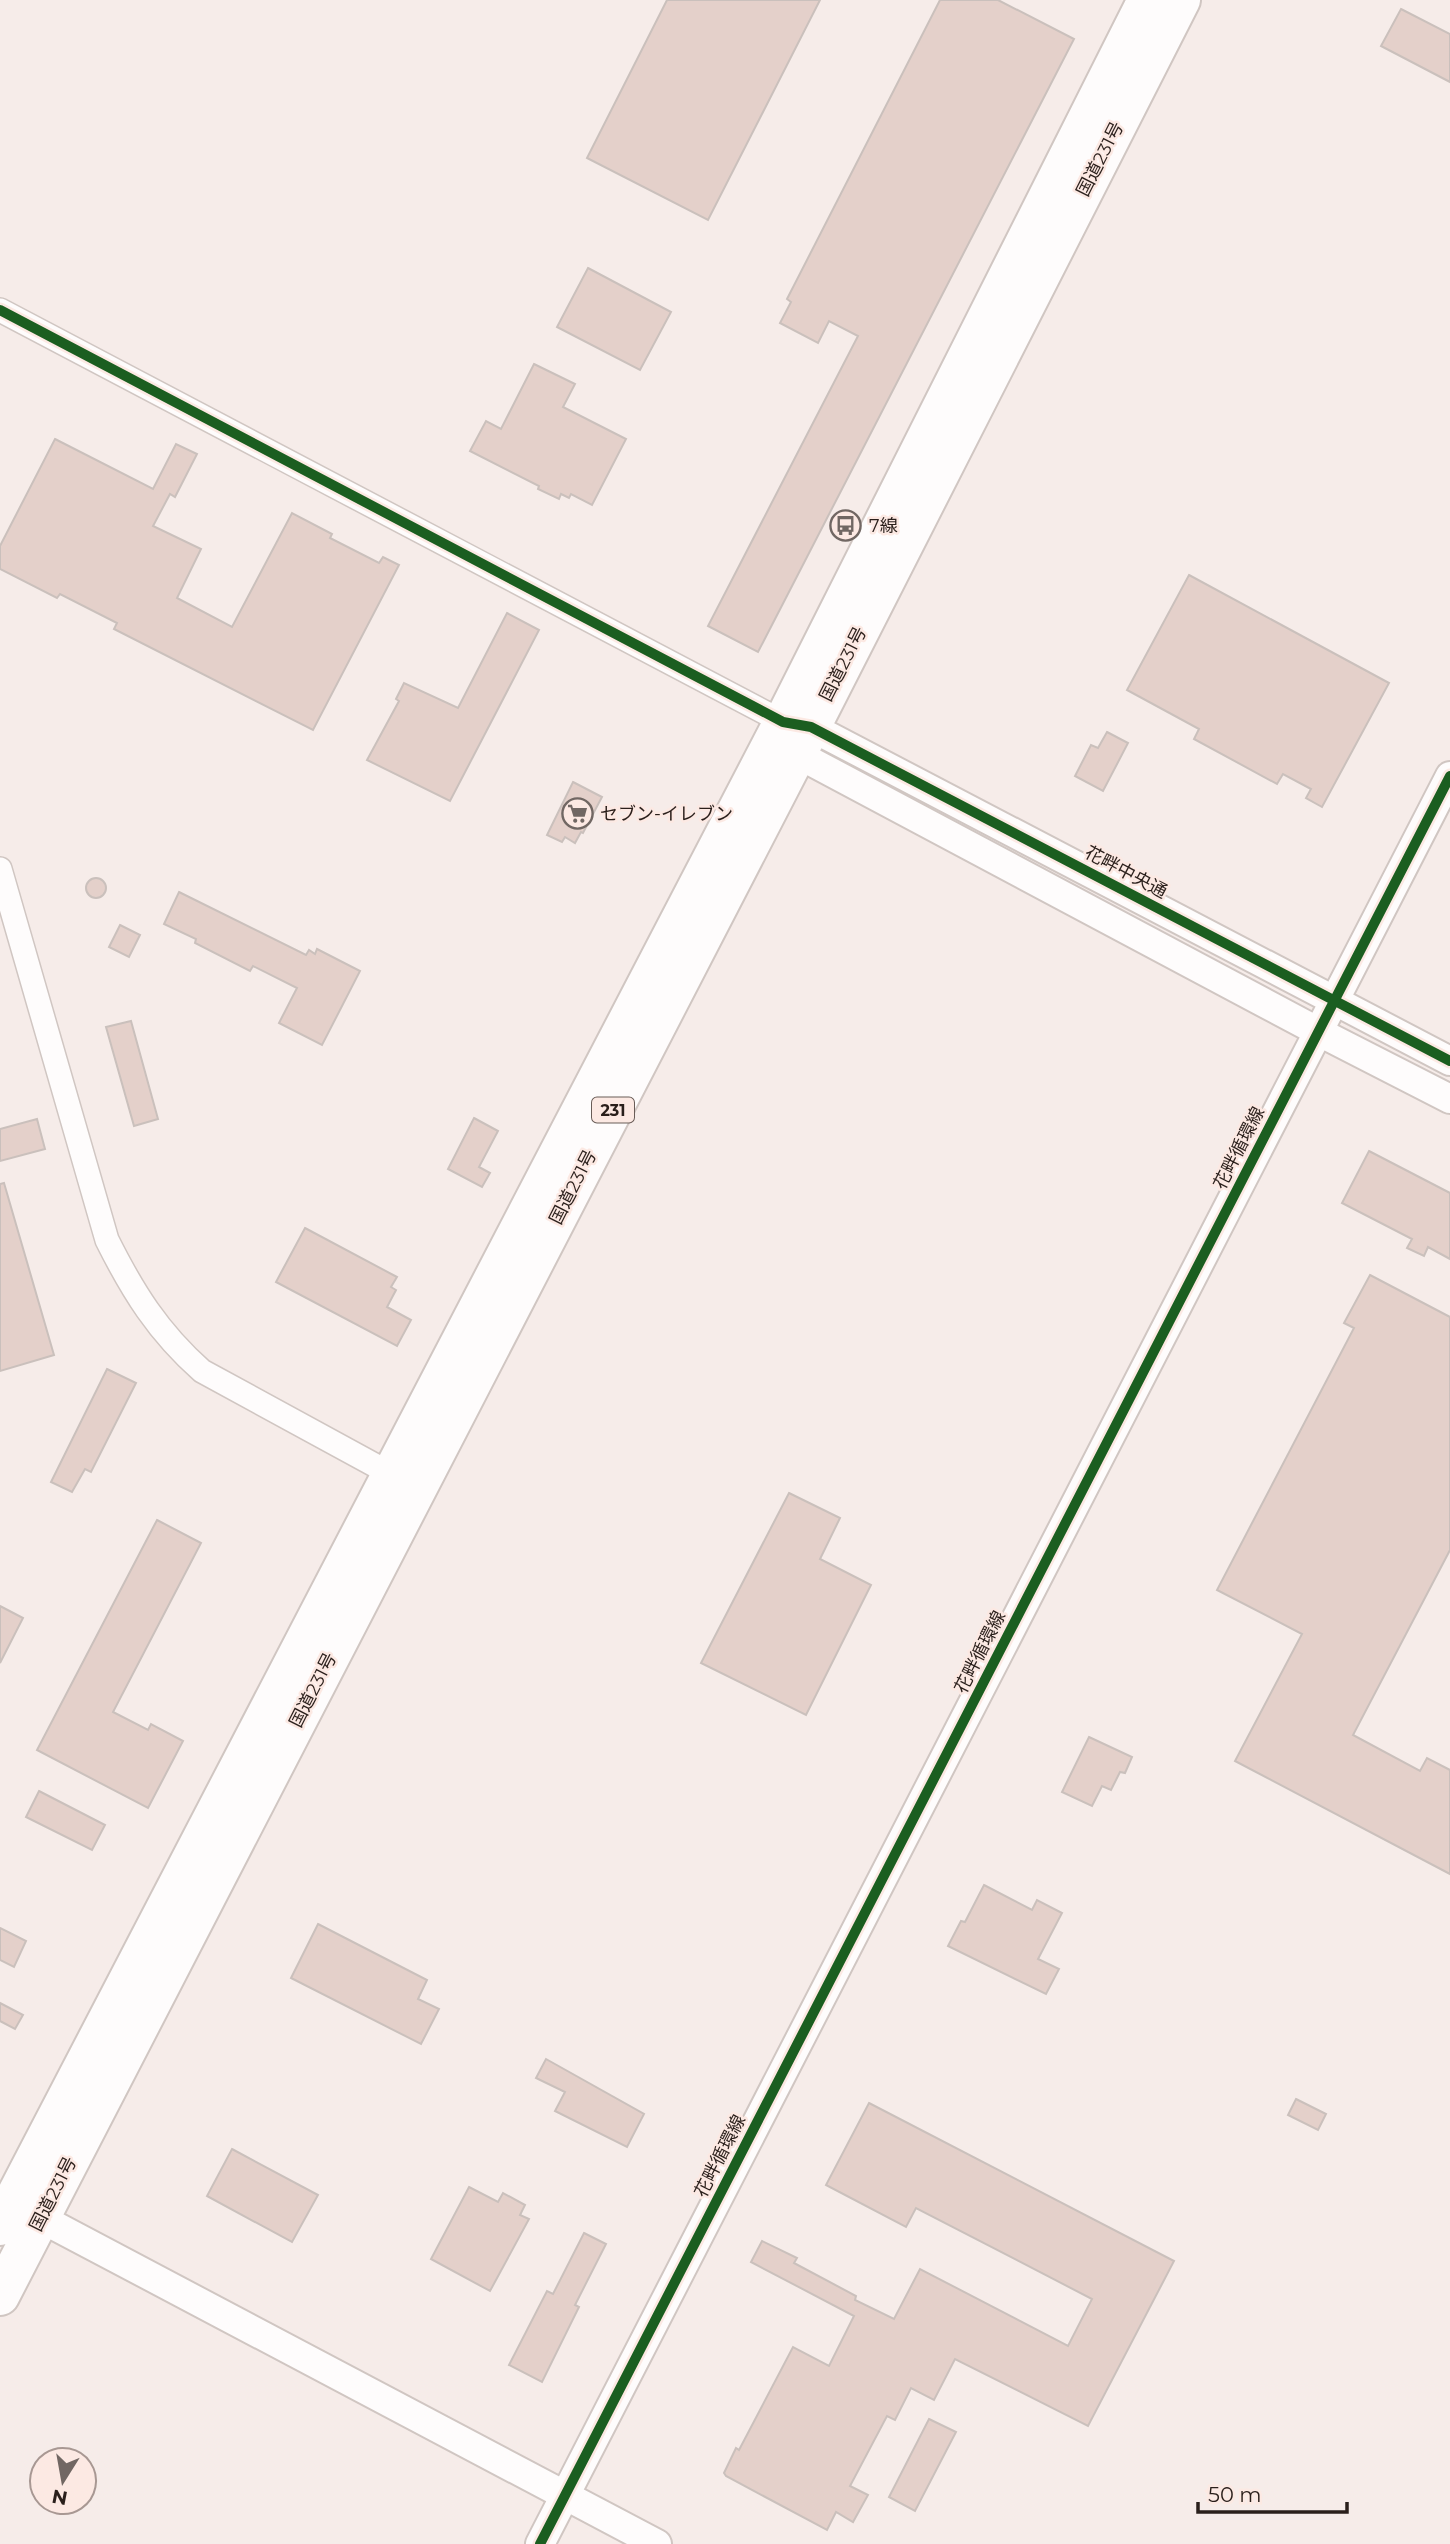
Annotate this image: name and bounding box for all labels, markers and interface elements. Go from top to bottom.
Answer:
street label: 国道231号 [1072,118,1128,200]
bus stop icon: 7線 [829,509,863,543]
place label: 7線 [869,515,898,537]
street label: 国道231号 [815,623,871,705]
supermarket icon: セブン-イレブン [560,797,594,831]
place label: セブン-イレブン [600,803,733,825]
street label: 花畔中央通 [1081,841,1171,903]
road number: 231 [592,1098,634,1122]
street label: 花畔循環線 [1209,1103,1269,1193]
street label: 国道231号 [545,1146,601,1228]
street label: 花畔循環線 [950,1607,1010,1697]
street label: 国道231号 [285,1649,341,1731]
street label: 花畔循環線 [690,2111,750,2201]
street label: 国道231号 [25,2153,81,2235]
north arrow [28,2446,98,2516]
scale bar [1198,2470,1347,2514]
text: 50 m [1208,2482,1262,2507]
text: N [50,2484,70,2510]

